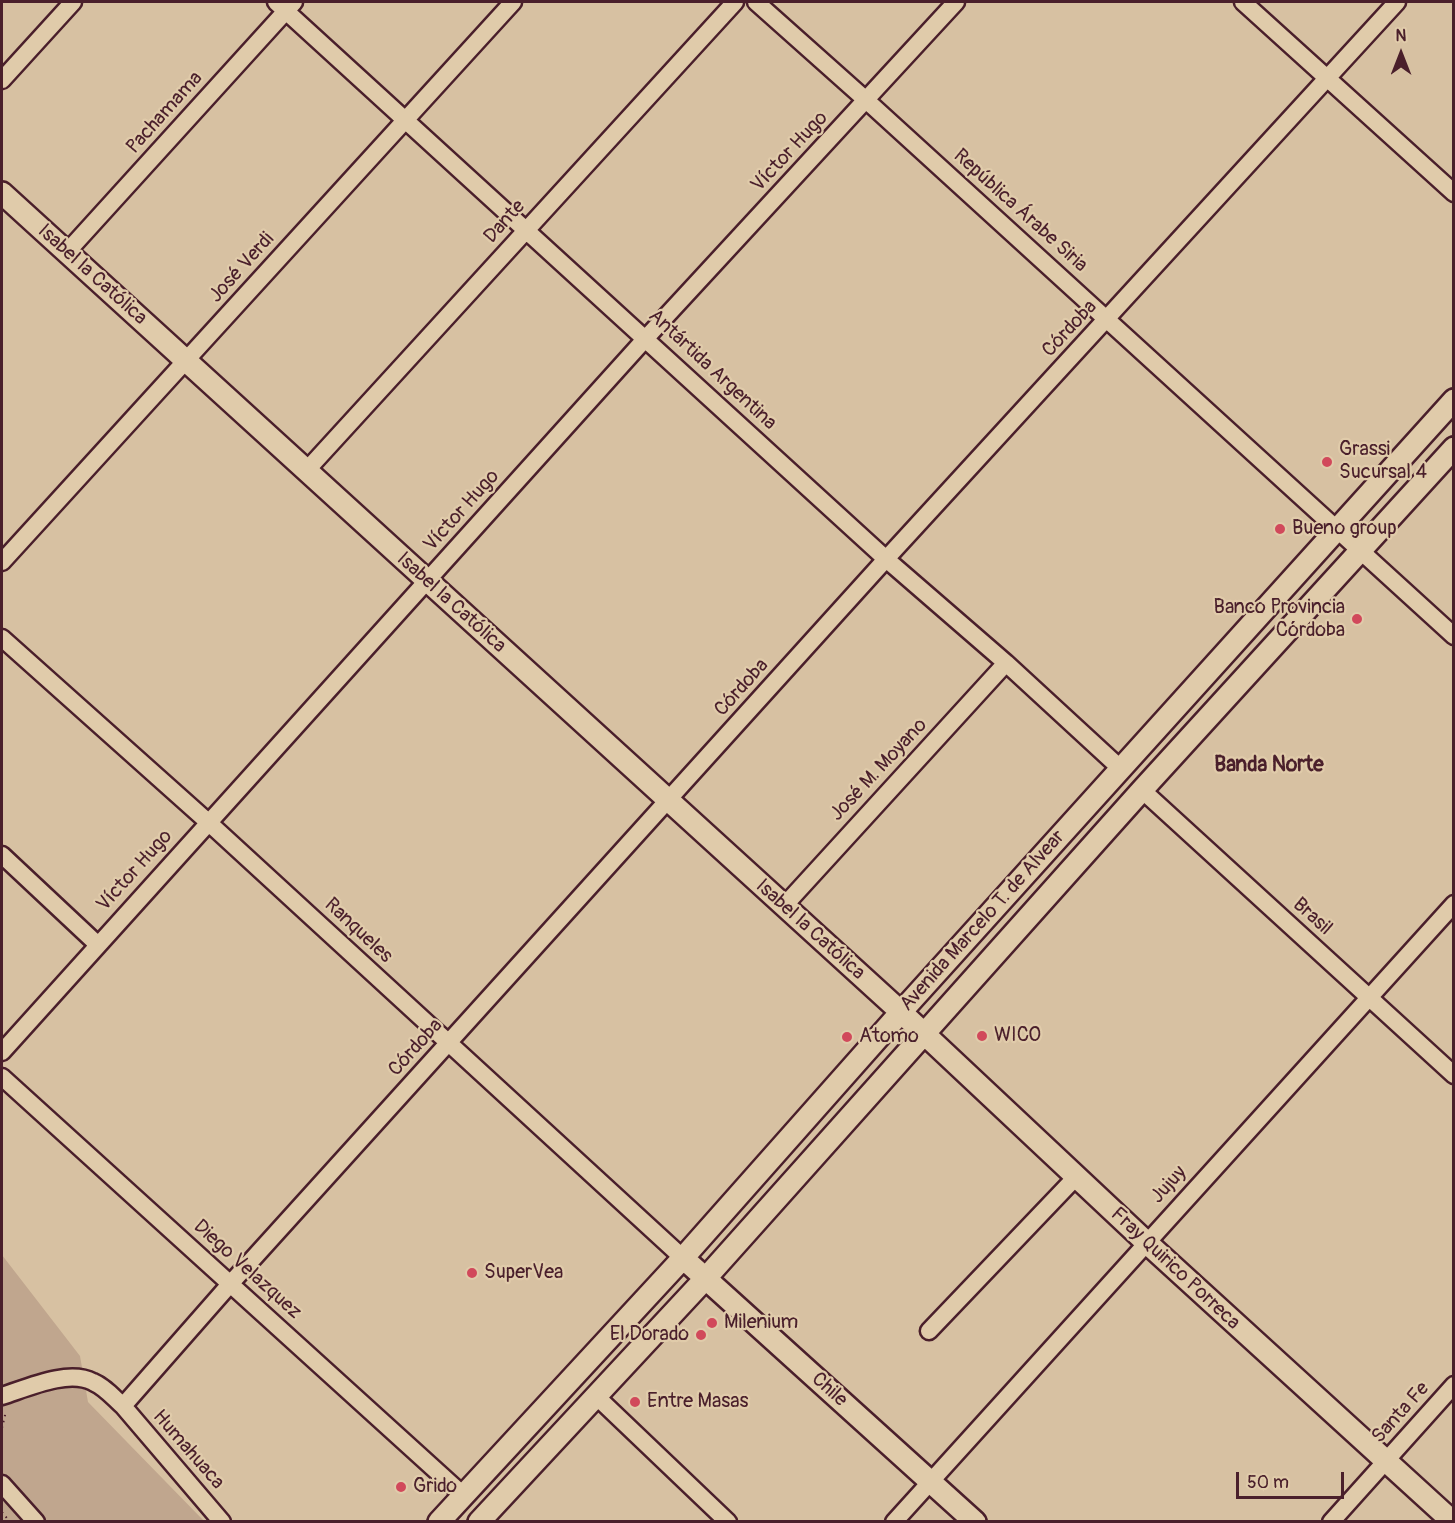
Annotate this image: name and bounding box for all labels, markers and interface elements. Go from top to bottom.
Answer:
north arrow [1371,24,1431,84]
text: N [1396,26,1406,46]
street label: Pachamama [122,67,208,159]
street label: Víctor Hugo [747,107,833,197]
street label: República Árabe Siria [948,144,1092,278]
street label: Dante [479,195,531,249]
street label: Isabel la Católica [32,220,152,330]
street label: José Verdi [204,228,280,308]
street label: Córdoba [1038,295,1102,363]
street label: Antártida Argentina [643,304,781,436]
place label: Grassi Sucursal 4 [1339,438,1427,485]
marker: Grassi Sucursal 4 [1320,455,1334,469]
street label: Víctor Hugo [419,465,505,557]
place label: Bueno group [1292,517,1397,541]
marker: Bueno group [1273,522,1287,536]
street label: Isabel la Católica [391,548,511,658]
place label: Banco Provincia Córdoba [1214,596,1345,643]
marker: Banco Provincia Córdoba [1350,612,1364,626]
street label: Córdoba [710,654,774,722]
street label: José M. Moyano [825,714,933,826]
district label: Banda Norte [1214,753,1324,779]
street label: Víctor Hugo [92,825,178,917]
street label: Avenida Marcelo T. de Alvear [895,826,1071,1016]
street label: Isabel la Católica [750,875,870,985]
street label: Ranqueles [319,893,397,969]
street label: Brasil [1287,893,1337,941]
street label: Córdoba [384,1014,448,1082]
place label: WICO [994,1024,1041,1048]
place label: Atomo [859,1025,919,1049]
marker: WICO [975,1029,989,1043]
marker: Atomo [840,1030,854,1044]
street label: Jujuy [1146,1161,1192,1209]
street label: Fray Quirico Porreca [1105,1203,1245,1335]
street label: Diego Velazquez [188,1215,306,1325]
place label: SuperVea [484,1261,563,1285]
marker: SuperVea [465,1266,479,1280]
place label: Milenium [724,1311,798,1335]
marker: Milenium [705,1316,719,1330]
place label: El Dorado [610,1323,689,1347]
marker: El Dorado [694,1328,708,1342]
street label: Chile [806,1368,852,1412]
street label: Santa Fe [1367,1377,1435,1449]
place label: Entre Masas [647,1390,748,1414]
marker: Entre Masas [628,1395,642,1409]
street label: Humahuaca [147,1405,229,1495]
scale bar [1239,1460,1347,1498]
text: 50 m [1247,1471,1289,1494]
place label: Grido [413,1475,457,1499]
marker: Grido [394,1480,408,1494]

